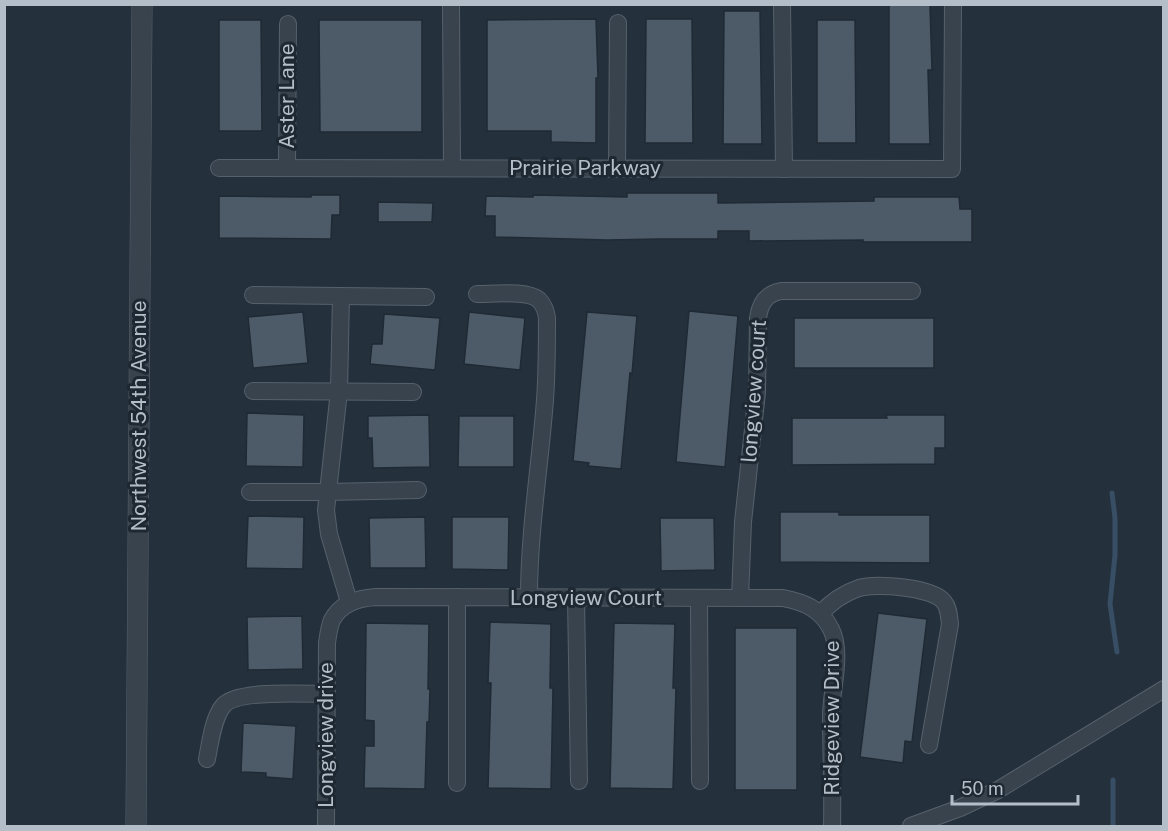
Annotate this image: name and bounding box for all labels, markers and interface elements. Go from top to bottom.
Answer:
street label: Aster Lane [274,43,299,149]
street label: Prairie Parkway [509,155,661,180]
street label: Northwest 54th Avenue [126,300,151,532]
street label: longview court [736,319,771,463]
street label: Longview Court [510,585,662,610]
street label: Ridgeview Drive [819,640,844,796]
street label: Longview drive [313,662,338,808]
scale bar [952,768,1078,806]
text: 50 m [961,778,1004,799]

